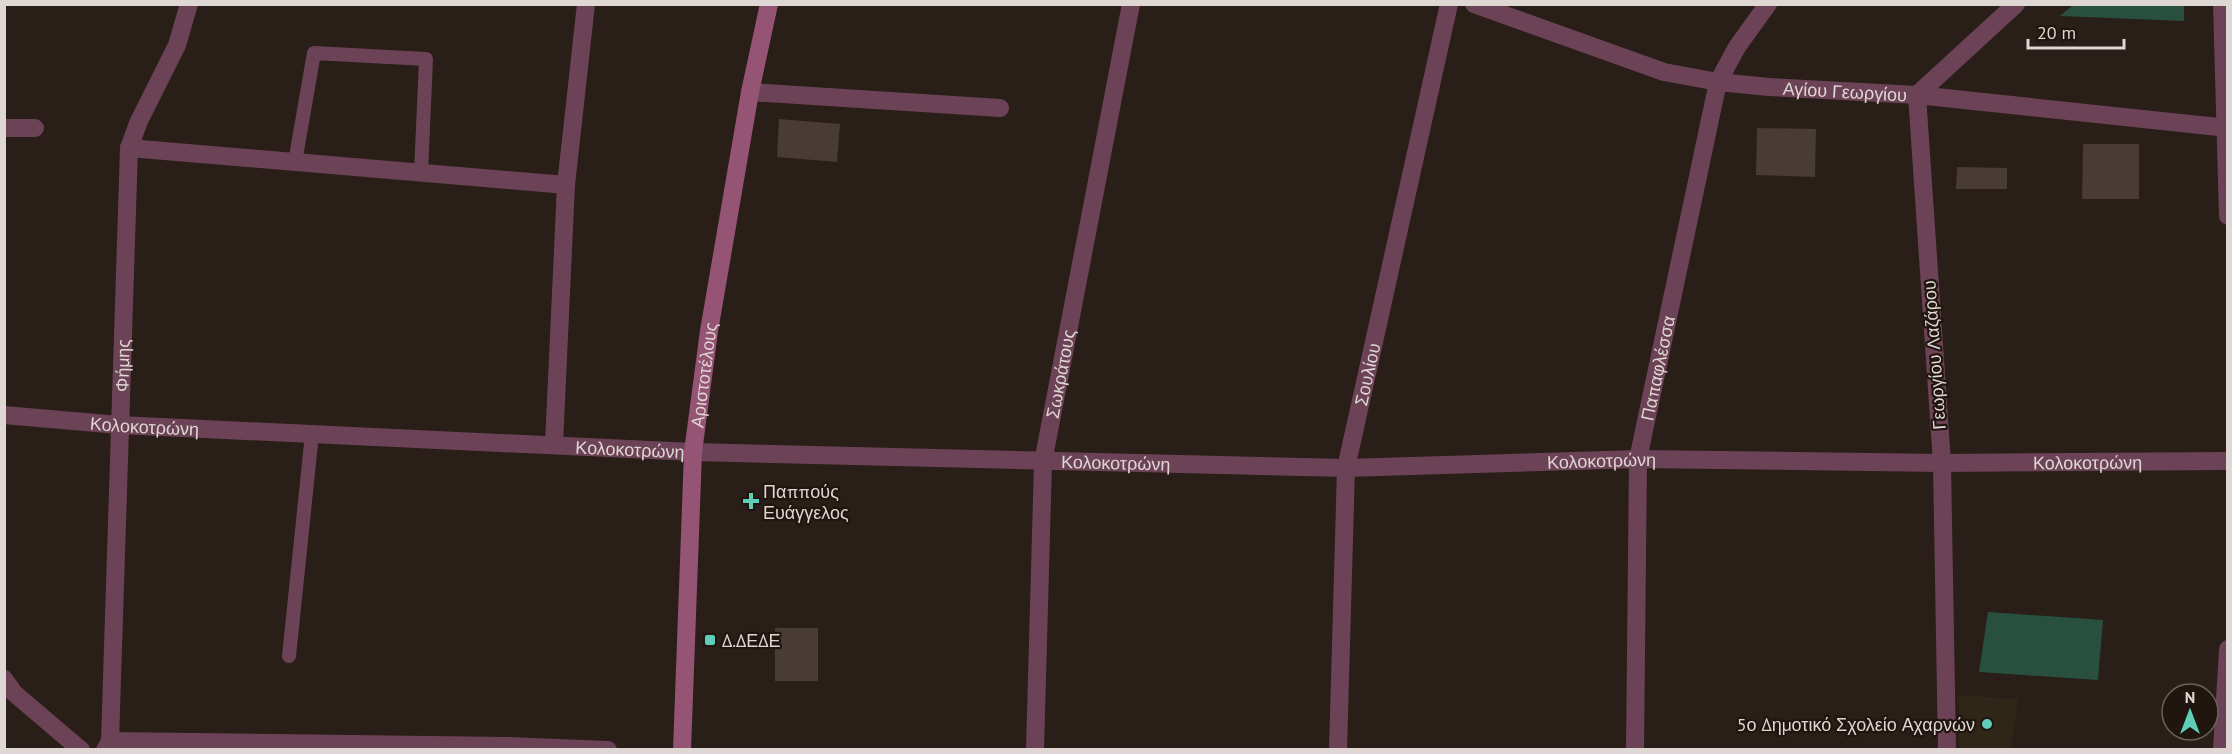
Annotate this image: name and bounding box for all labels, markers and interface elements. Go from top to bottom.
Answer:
scale bar [2028,12,2124,50]
text: 20 m [2037,21,2076,44]
street label: Αγίου Γεωργίου [1782,76,1908,106]
street label: Γεωργίου Λαζάρου [1917,280,1951,430]
street label: Παπαφλέσσα [1635,313,1680,423]
street label: Αριστοτέλους [685,320,722,429]
street label: Σωκράτους [1040,327,1080,420]
street label: Φήμης [110,338,134,392]
street label: Σουλίου [1349,341,1385,408]
street label: Κολοκοτρώνη [89,411,200,440]
street label: Κολοκοτρώνη [575,435,685,463]
street label: Κολοκοτρώνη [1547,447,1656,473]
street label: Κολοκοτρώνη [1061,450,1171,475]
street label: Κολοκοτρώνη [2033,450,2142,474]
place label: Παππούς Ευάγγελος [763,480,849,524]
marker: Παππούς Ευάγγελος [744,494,758,508]
place label: Δ.ΔΕΔΕ [722,629,781,652]
marker: Δ.ΔΕΔΕ [703,633,717,647]
north arrow [2160,682,2220,742]
text: N [2185,687,2195,707]
place label: 5ο Δημοτικό Σχολείο Αχαρνών [1737,713,1975,736]
marker: 5ο Δημοτικό Σχολείο Αχαρνών [1980,717,1994,731]

